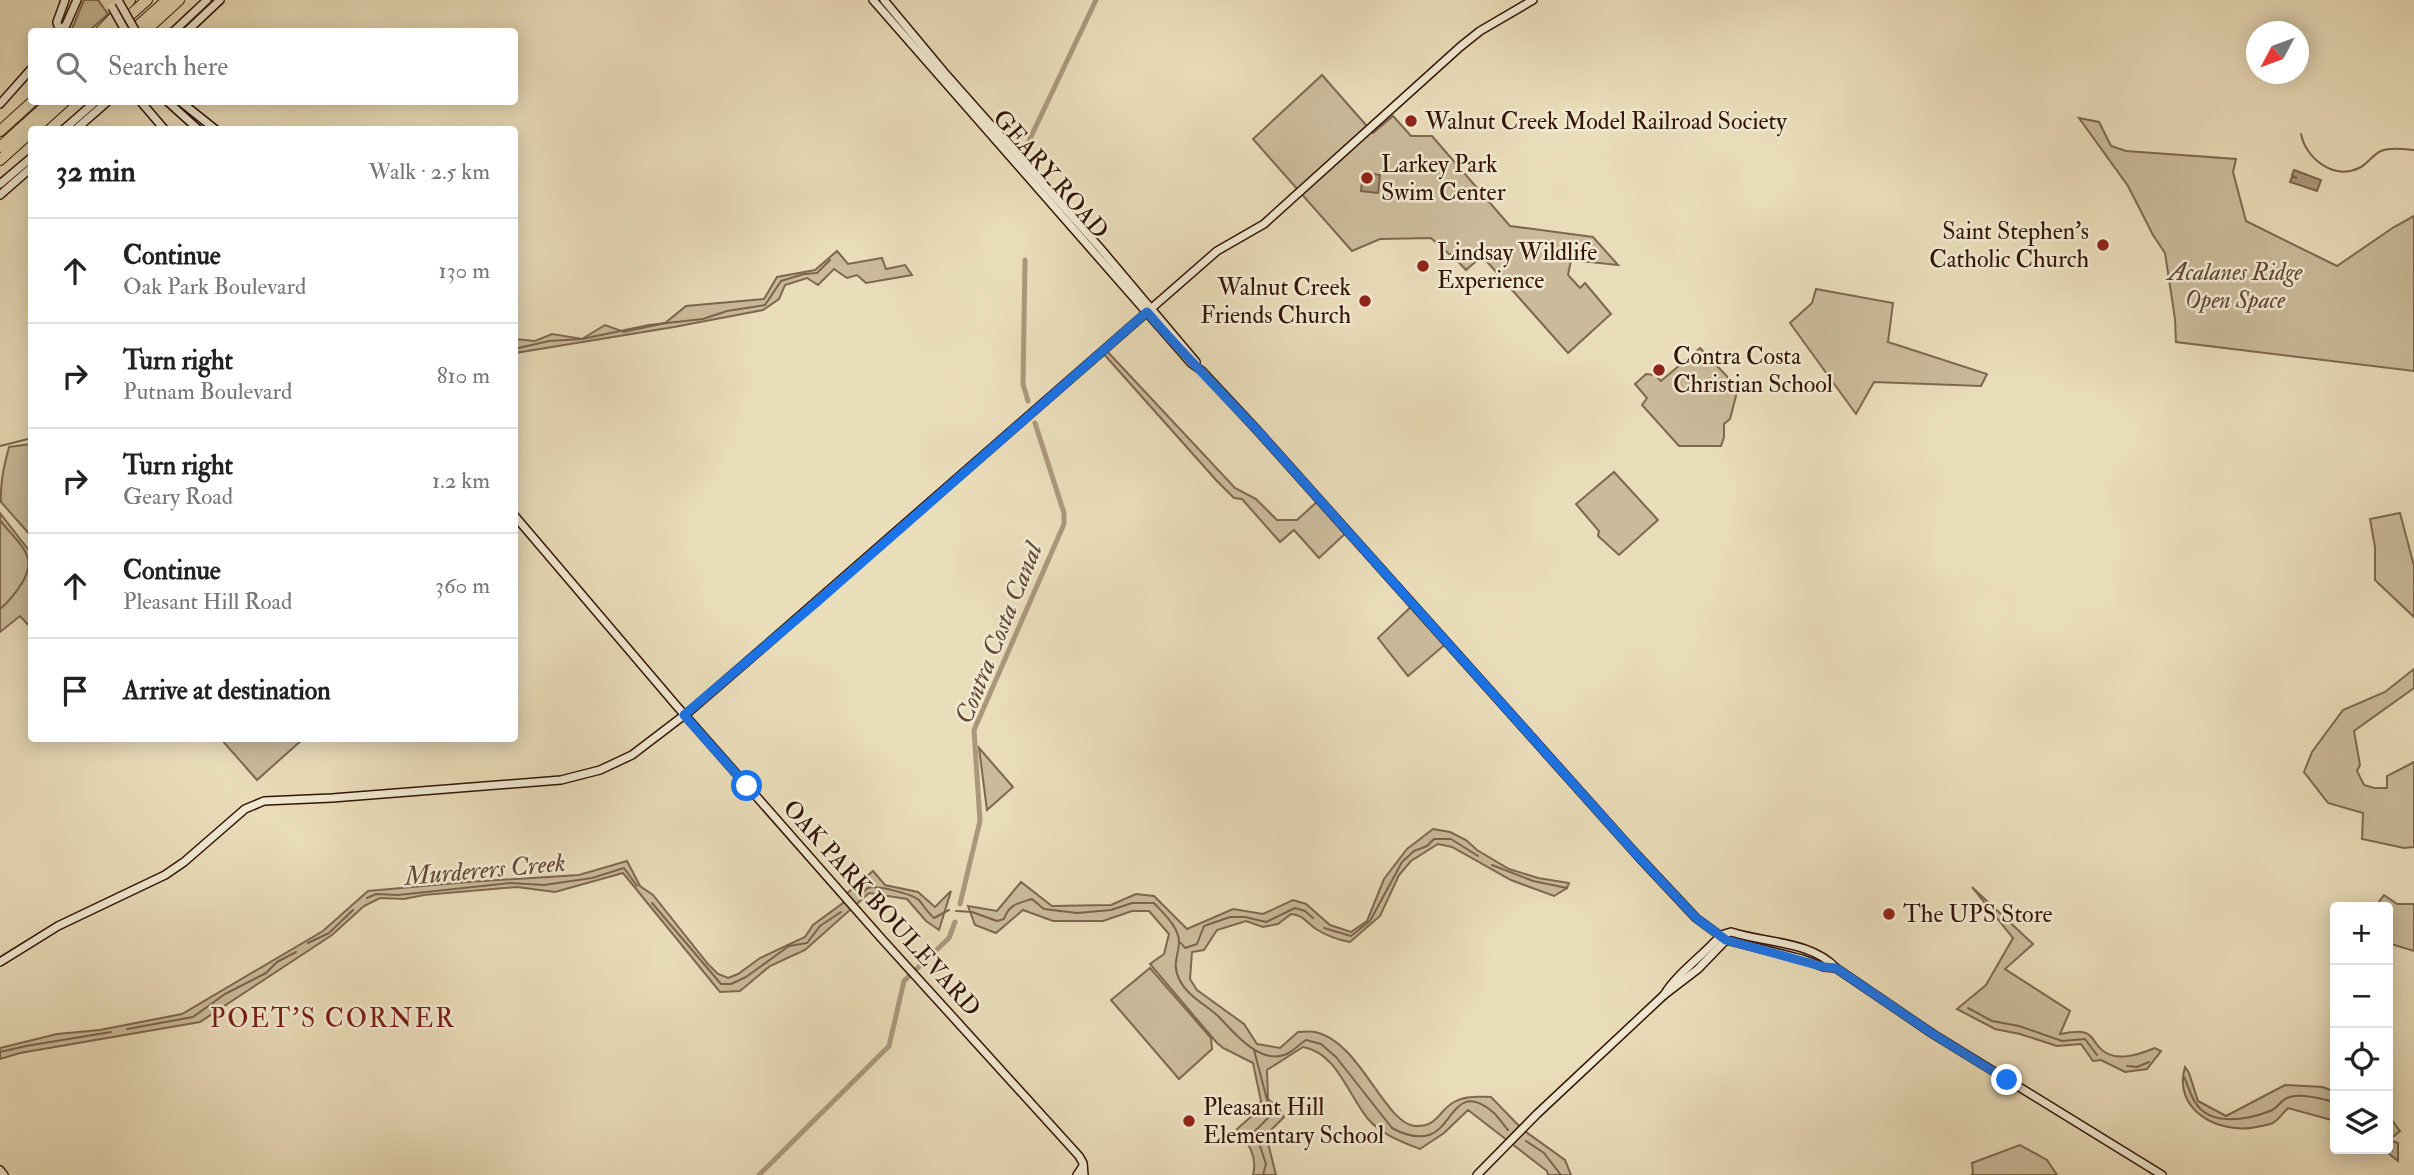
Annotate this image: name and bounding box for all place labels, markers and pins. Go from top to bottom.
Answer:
place label: Walnut Creek Model Railroad Society [1424,106,1787,137]
marker: Walnut Creek Model Railroad Society [1403,113,1419,129]
place label: Larkey Park Swim Center [1381,149,1506,208]
marker: Larkey Park Swim Center [1359,170,1375,186]
place label: Saint Stephen's Catholic Church [1929,216,2089,275]
place label: Lindsay Wildlife Experience [1437,237,1597,296]
marker: Saint Stephen's Catholic Church [2095,237,2111,253]
marker: Lindsay Wildlife Experience [1415,258,1431,274]
place label: Walnut Creek Friends Church [1200,272,1351,331]
marker: Walnut Creek Friends Church [1357,293,1373,309]
place label: Contra Costa Christian School [1673,341,1833,400]
marker: Contra Costa Christian School [1651,362,1667,378]
place label: The UPS Store [1903,899,2053,930]
marker: The UPS Store [1881,906,1897,922]
place label: Pleasant Hill Elementary School [1203,1092,1384,1151]
marker: Pleasant Hill Elementary School [1181,1113,1197,1129]

